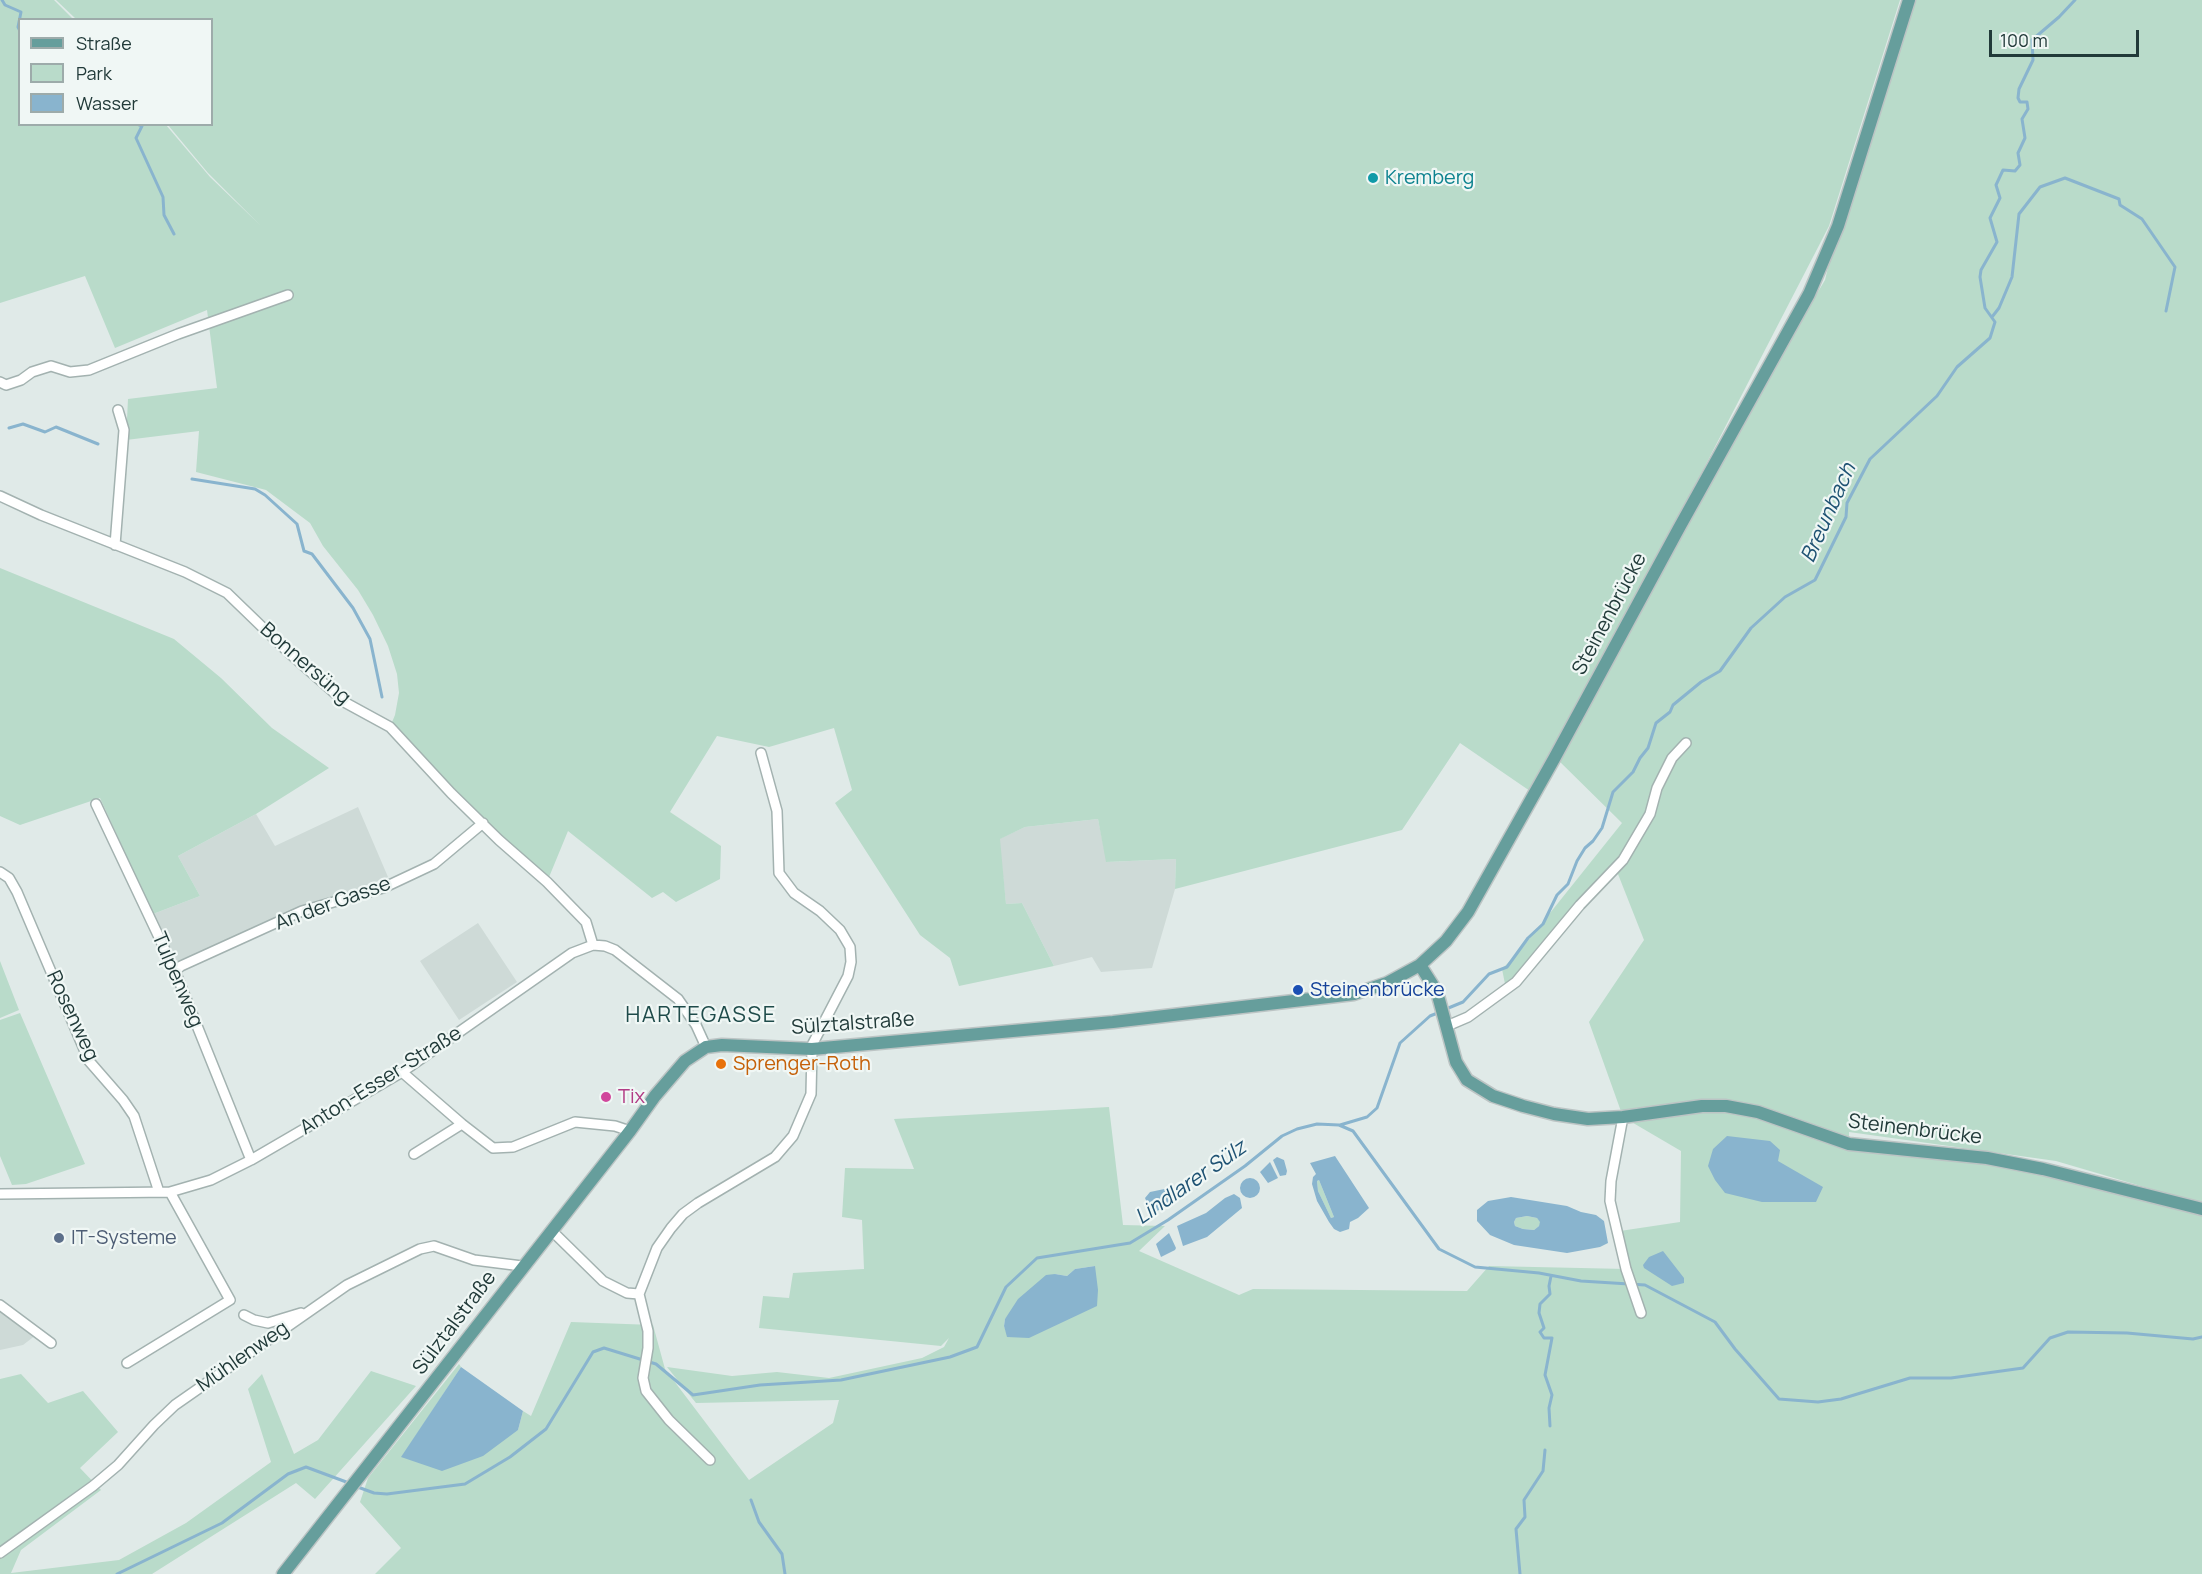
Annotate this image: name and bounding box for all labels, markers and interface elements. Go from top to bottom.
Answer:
legend [18,18,213,126]
scale bar [1992,18,2142,56]
text: 100 m [2000,28,2048,52]
text: Straße [76,31,132,55]
text: Park [76,61,112,85]
text: Wasser [76,91,138,115]
place label: Kremberg [1385,166,1474,190]
marker: Kremberg [1366,171,1380,185]
water label: Breunbach [1796,460,1862,566]
street label: Steinenbrücke [1568,549,1652,679]
street label: Bonnersüng [255,618,355,710]
street label: An der Gasse [272,872,394,936]
street label: Tulpenweg [146,929,208,1031]
street label: Rosenweg [41,967,103,1065]
place label: Steinenbrücke [1310,978,1445,1002]
marker: Steinenbrücke [1291,983,1305,997]
district label: HARTEGASSE [625,1003,777,1029]
street label: Sülztalstraße [791,1008,915,1040]
street label: Anton-Esser-Straße [296,1022,466,1140]
place label: Sprenger-Roth [733,1052,871,1076]
marker: Sprenger-Roth [714,1057,728,1071]
place label: Tix [618,1085,645,1109]
marker: Tix [599,1090,613,1104]
street label: Steinenbrücke [1847,1110,1983,1150]
water label: Lindlarer Sülz [1131,1135,1251,1231]
place label: IT-Systeme [71,1226,177,1250]
marker: IT-Systeme [52,1231,66,1245]
street label: Sülztalstraße [408,1267,502,1379]
street label: Mühlenweg [192,1316,294,1398]

